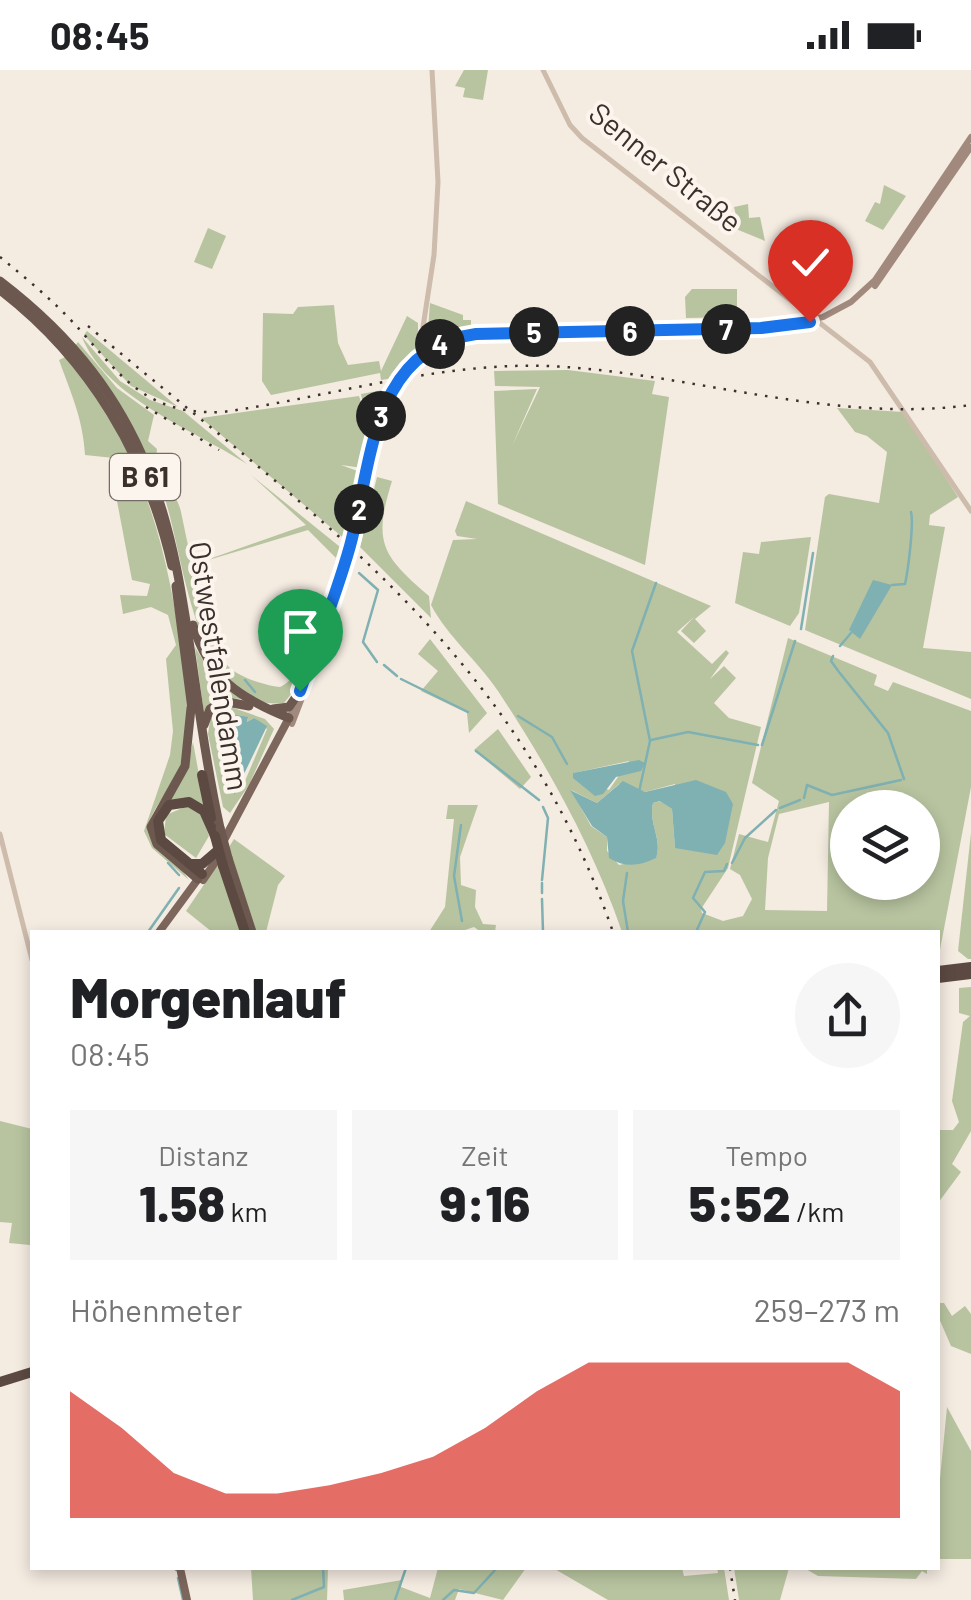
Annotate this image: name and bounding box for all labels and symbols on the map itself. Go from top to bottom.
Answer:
street label: Senner Straße [583,94,750,239]
pin [768,220,853,323]
pin: 7 [701,304,751,354]
pin: 6 [605,306,655,356]
pin: 5 [509,307,559,357]
pin: 4 [415,319,465,369]
pin: 3 [356,391,406,441]
road number: B 61 [110,454,180,500]
pin: 2 [334,484,384,534]
street label: Ostwestfalendamm [183,539,257,793]
pin [258,589,343,692]

